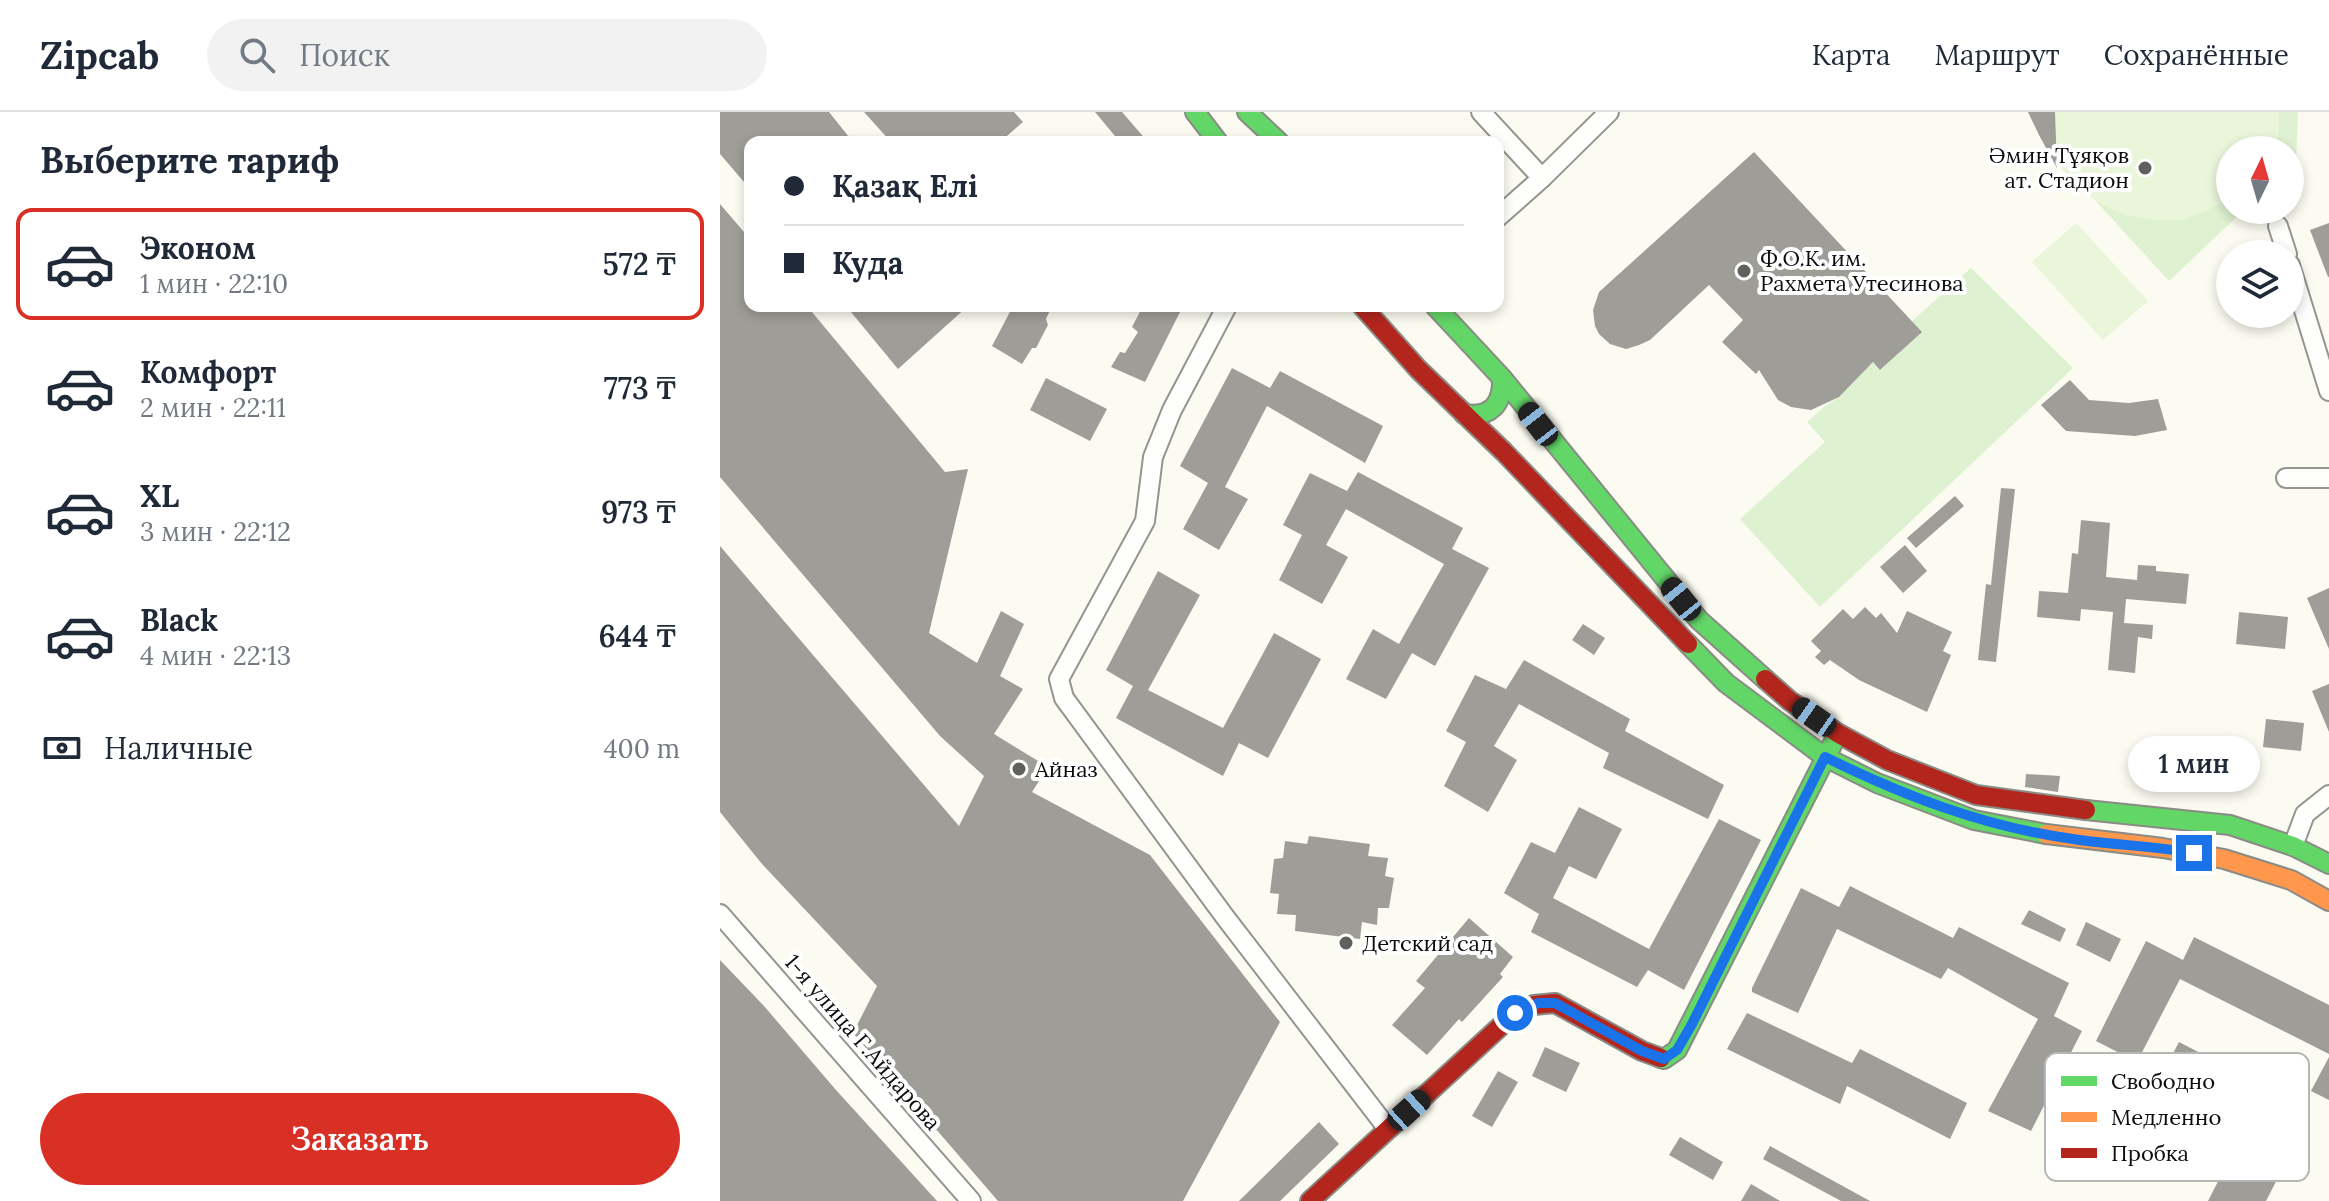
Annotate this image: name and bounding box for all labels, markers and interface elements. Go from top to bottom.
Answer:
search box [207,19,767,91]
text: Zipcab [40,31,159,79]
icon: search [235,33,279,77]
text: Поиск [299,36,390,74]
text: Карта [1812,37,1890,73]
text: Маршрут [1934,37,2060,73]
text: Сохранённые [2104,37,2289,73]
north arrow [2216,136,2304,224]
map controls [2216,136,2304,328]
text: Выберите тариф [40,137,339,183]
place label: Әмин Тұяқов ат. Стадион [1988,141,2129,194]
marker: Әмин Тұяқов ат. Стадион [2136,159,2154,177]
text: Қазақ Елі [832,167,978,205]
icon: car [44,228,116,300]
text: Эконом [140,229,256,267]
button: layers [2216,240,2304,328]
text: Куда [832,244,904,282]
place label: Ф.О.К. им. Рахмета Утесинова [1760,244,1964,297]
text: 572 ₸ [602,245,676,283]
marker: Ф.О.К. им. Рахмета Утесинова [1735,262,1753,280]
text: 1 мин · 22:10 [140,267,288,300]
icon: car [44,352,116,424]
text: Комфорт [140,353,276,391]
text: 773 ₸ [604,369,676,407]
text: 2 мин · 22:11 [140,391,286,424]
car [1514,398,1562,450]
icon: car [44,476,116,548]
text: XL [140,477,179,515]
text: 973 ₸ [601,493,676,531]
text: 3 мин · 22:12 [140,515,291,548]
car [1657,573,1705,625]
icon: car [44,600,116,672]
text: Black [140,601,218,639]
text: 644 ₸ [599,617,676,655]
text: 4 мин · 22:13 [140,639,291,672]
car [1787,693,1841,741]
icon: cash [40,726,84,770]
text: Наличные [104,729,253,767]
text: 400 m [604,732,680,765]
callout: 1 мин [2128,737,2260,793]
text: 1 мин [2158,747,2230,780]
place label: Айназ [1034,755,1098,783]
marker: Айназ [1010,760,1028,778]
route end [2176,835,2212,871]
place label: Детский сад [1362,929,1493,957]
marker: Детский сад [1337,934,1355,952]
street label: 1-я улица Г.Айдарова [779,948,947,1136]
route start [1497,995,1533,1031]
legend [2045,1053,2309,1181]
text: Свободно [2111,1067,2215,1095]
car [1383,1085,1435,1135]
button: Заказать [40,1093,680,1185]
text: Медленно [2111,1103,2221,1131]
text: Пробка [2111,1139,2189,1167]

